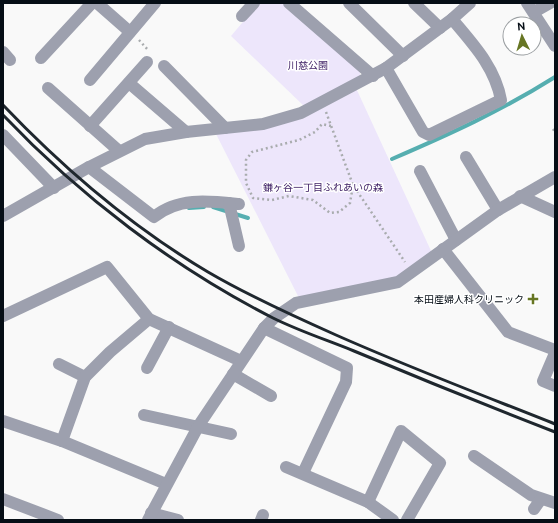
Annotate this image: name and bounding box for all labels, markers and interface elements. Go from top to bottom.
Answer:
north arrow [502,16,542,56]
text: N [517,20,526,32]
park label: 川慈公園 [288,60,328,71]
park label: 鎌ヶ谷一丁目ふれあいの森 [263,182,383,193]
marker: 本田産婦人科クリニック [527,293,539,305]
place label: 本田産婦人科クリニック [414,294,524,305]

